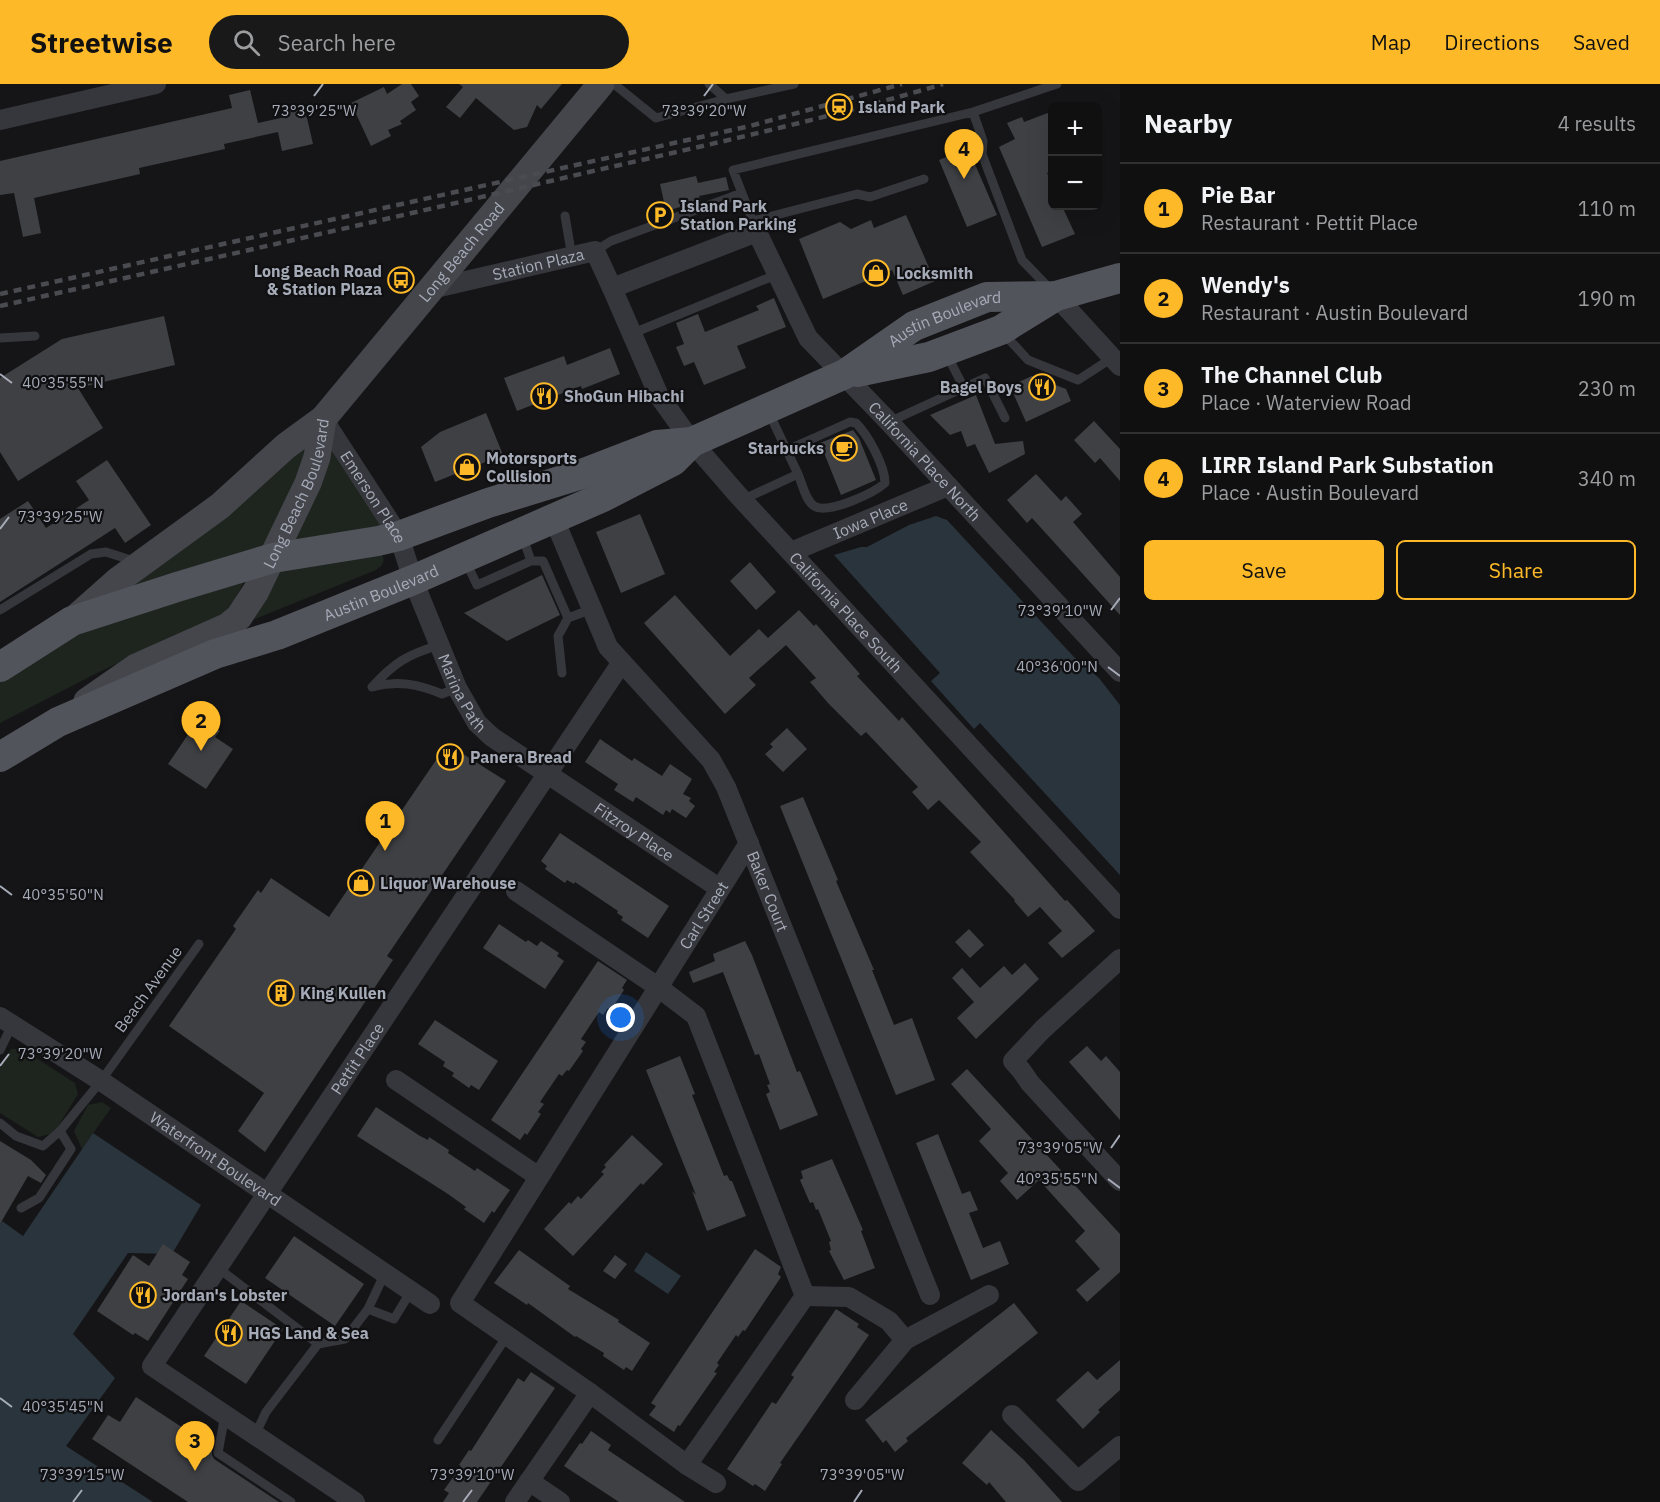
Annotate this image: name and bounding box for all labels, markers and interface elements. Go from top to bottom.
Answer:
search box [209,15,629,69]
text: Streetwise [30,24,173,61]
icon: search [230,26,263,59]
text: Search here [278,28,396,57]
text: Map [1371,28,1411,56]
text: Directions [1444,28,1540,56]
text: Saved [1573,28,1630,56]
station icon: Island Park [824,92,854,122]
place label: Island Park [858,97,946,117]
text: 73°39'25"W [272,101,357,120]
text: 73°39'20"W [662,101,747,120]
map controls [1048,102,1102,210]
button: + [1048,102,1102,156]
text: Nearby [1144,106,1232,140]
text: 4 results [1558,110,1636,137]
pin: 4 [944,130,984,179]
button: − [1048,156,1102,210]
text: Pie Bar [1201,180,1275,209]
text: 1 [1158,195,1170,222]
text: 110 m [1578,195,1636,222]
place label: Island Park Station Parking [680,196,796,234]
street label: Long Beach Road [414,198,509,306]
parking icon: Island Park Station Parking [645,200,675,230]
text: Restaurant · Pettit Place [1201,209,1418,236]
street label: Station Plaza [490,244,586,284]
shop icon: Locksmith [861,258,891,288]
place label: Long Beach Road & Station Plaza [254,261,382,299]
place label: Locksmith [896,263,973,283]
bus stop icon: Long Beach Road & Station Plaza [386,265,416,295]
text: Wendy's [1201,270,1290,299]
text: 2 [1158,285,1170,312]
text: 190 m [1578,285,1636,312]
street label: Austin Boulevard [884,287,1001,351]
text: Restaurant · Austin Boulevard [1201,299,1468,326]
text: The Channel Club [1201,360,1382,389]
restaurant icon: Bagel Boys [1027,372,1057,402]
text: 40°35'55"N [22,373,104,392]
text: 3 [1158,375,1170,402]
text: 230 m [1578,375,1636,402]
place label: Bagel Boys [940,377,1022,397]
restaurant icon: ShoGun Hibachi [529,381,559,411]
place label: ShoGun Hibachi [564,386,684,406]
text: Place · Waterview Road [1201,389,1412,416]
street label: California Place North [864,397,985,525]
street label: Long Beach Boulevard [258,417,333,571]
cafe icon: Starbucks [829,433,859,463]
place label: Starbucks [748,438,824,458]
street label: Emerson Place [336,447,411,546]
place label: Motorsports Collision [486,448,577,486]
text: LIRR Island Park Substation [1201,450,1494,479]
shop icon: Motorsports Collision [452,452,482,482]
text: 4 [1158,465,1170,492]
text: 340 m [1578,465,1636,492]
text: Place · Austin Boulevard [1201,479,1419,506]
street label: Iowa Place [830,494,911,543]
text: 73°39'25"W [18,507,103,526]
button: Save [1144,540,1384,600]
button: Share [1396,540,1636,600]
street label: California Place South [785,548,907,677]
street label: Austin Boulevard [321,560,442,625]
text: 73°39'10"W [1018,601,1103,620]
street label: Marina Path [434,651,491,737]
text: 40°36'00"N [1016,657,1098,676]
pin: 2 [182,702,220,751]
restaurant icon: Panera Bread [435,742,465,772]
place label: Panera Bread [470,747,572,767]
street label: Fitzroy Place [590,798,678,866]
pin: 1 [366,802,404,851]
street label: Baker Court [743,848,793,934]
shop icon: Liquor Warehouse [346,868,376,898]
place label: Liquor Warehouse [380,873,516,893]
street label: Carl Street [675,878,732,953]
text: 40°35'50"N [22,885,104,904]
street label: Beach Avenue [110,942,186,1036]
building icon: King Kullen [266,978,296,1008]
place label: King Kullen [300,983,386,1003]
your location [606,1003,635,1032]
street label: Pettit Place [326,1019,388,1098]
text: 73°39'20"W [18,1044,103,1063]
street label: Waterfront Boulevard [146,1107,285,1210]
text: 73°39'05"W [1018,1138,1103,1157]
text: 40°35'55"N [1016,1169,1098,1188]
restaurant icon: Jordan's Lobster [128,1280,158,1310]
place label: Jordan's Lobster [162,1285,288,1305]
restaurant icon: HGS Land & Sea [214,1318,244,1348]
place label: HGS Land & Sea [248,1323,369,1343]
text: 40°35'45"N [22,1397,104,1416]
pin: 3 [176,1422,214,1471]
text: 73°39'15"W [40,1465,125,1484]
text: 73°39'10"W [430,1465,515,1484]
text: 73°39'05"W [820,1465,905,1484]

